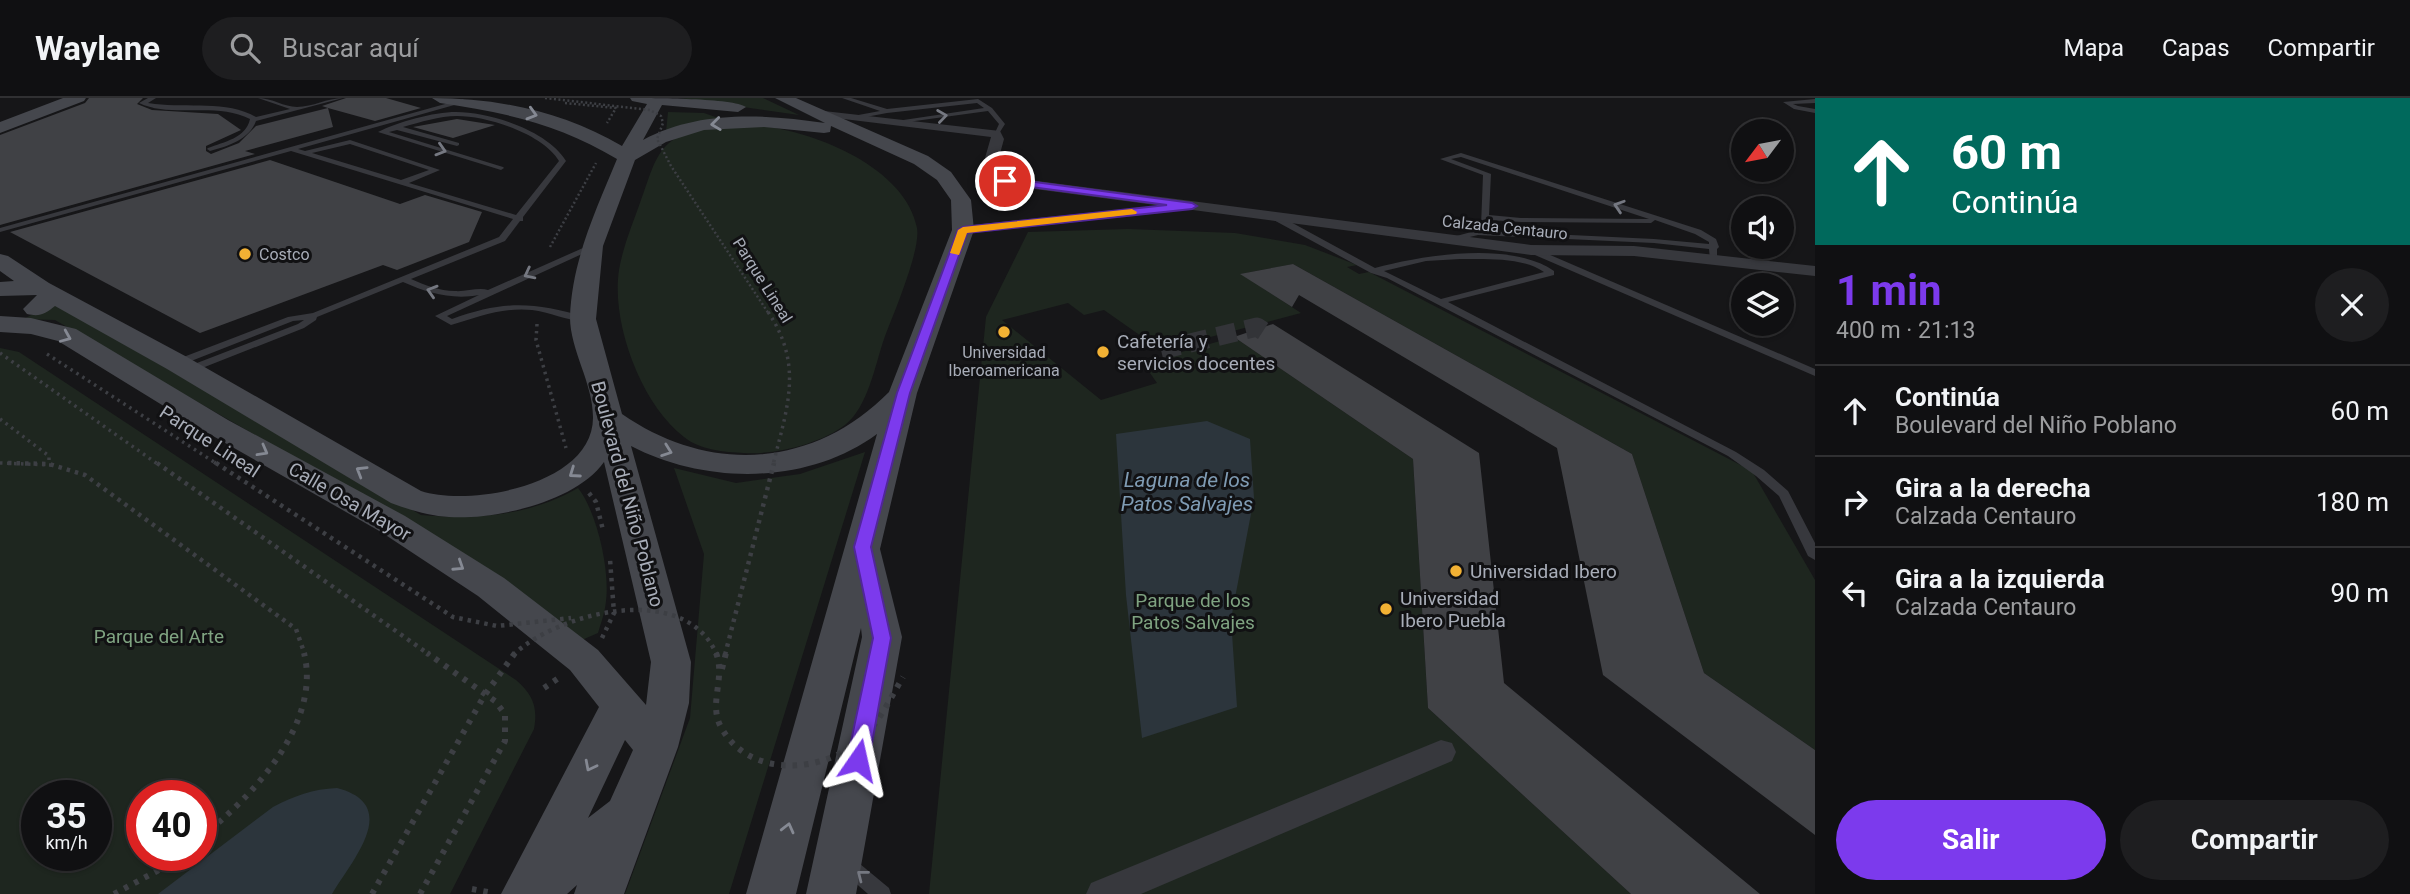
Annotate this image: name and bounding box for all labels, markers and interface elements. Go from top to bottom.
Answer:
search box [202,17,692,80]
text: Waylane [35,29,160,68]
icon: search [226,29,264,67]
text: Buscar aquí [282,33,419,63]
text: Mapa [2063,34,2124,62]
text: Capas [2162,34,2230,62]
text: Compartir [2268,34,2375,62]
one-way arrow [525,106,537,120]
one-way arrow [936,108,947,123]
one-way arrow [710,116,722,131]
north arrow [1731,119,1794,182]
map controls [1731,119,1794,336]
text: 60 m [1951,124,2062,181]
icon: ahead [1836,126,1927,217]
one-way arrow [435,142,447,157]
pin [975,151,1035,211]
icon: arrive [986,162,1024,200]
text: Continúa [1951,183,2079,221]
button: sound [1731,196,1794,259]
one-way arrow [1614,200,1626,215]
street label: Calzada Centauro [1441,211,1569,244]
street label: Parque Lineal [729,234,796,326]
place label: Costco [259,245,310,264]
marker: Costco [237,246,253,262]
one-way arrow [524,265,536,279]
text: 1 min [1836,266,1942,315]
button: close [2315,268,2389,342]
button: layers [1731,273,1794,336]
one-way arrow [426,284,438,299]
text: 400 m · 21:13 [1836,317,1975,344]
marker: Universidad Iberoamericana [996,324,1012,340]
one-way arrow [59,329,71,343]
place label: Cafetería y servicios docentes [1117,330,1275,375]
place label: Universidad Iberoamericana [948,343,1060,380]
marker: Cafetería y servicios docentes [1095,344,1111,360]
street label: Boulevard del Niño Poblano [586,379,669,610]
text: Continúa [1895,382,2000,412]
icon: ahead [1836,392,1874,430]
text: 60 m [2331,396,2389,426]
street label: Parque Lineal [155,400,264,482]
text: Boulevard del Niño Poblano [1895,412,2177,439]
one-way arrow [255,443,268,456]
one-way arrow [661,443,673,457]
street label: Calle Osa Mayor [284,457,416,546]
one-way arrow [569,465,582,477]
one-way arrow [356,467,369,480]
water label: Laguna de los Patos Salvajes [1121,468,1253,516]
text: Gira a la derecha [1895,473,2091,503]
icon: right [1836,483,1874,521]
text: 180 m [2316,487,2389,517]
text: Calzada Centauro [1895,503,2076,530]
one-way arrow [451,558,464,571]
place label: Universidad Ibero [1470,560,1617,583]
marker: Universidad Ibero [1448,563,1464,579]
text: Gira a la izquierda [1895,564,2105,594]
icon: left [1836,574,1874,612]
text: 90 m [2331,578,2389,608]
place label: Universidad Ibero Puebla [1400,587,1506,632]
park label: Parque de los Patos Salvajes [1131,589,1255,634]
text: Calzada Centauro [1895,594,2076,621]
marker: Universidad Ibero Puebla [1378,601,1394,617]
park label: Parque del Arte [94,625,224,648]
position arrow [821,723,895,797]
one-way arrow [585,759,599,771]
speed limit sign: 40 [126,780,217,871]
text: 35 [46,796,87,837]
button: Salir [1836,800,2106,880]
button: Compartir [2120,800,2389,880]
one-way arrow [780,822,794,834]
text: km/h [45,832,88,853]
one-way arrow [857,870,869,883]

